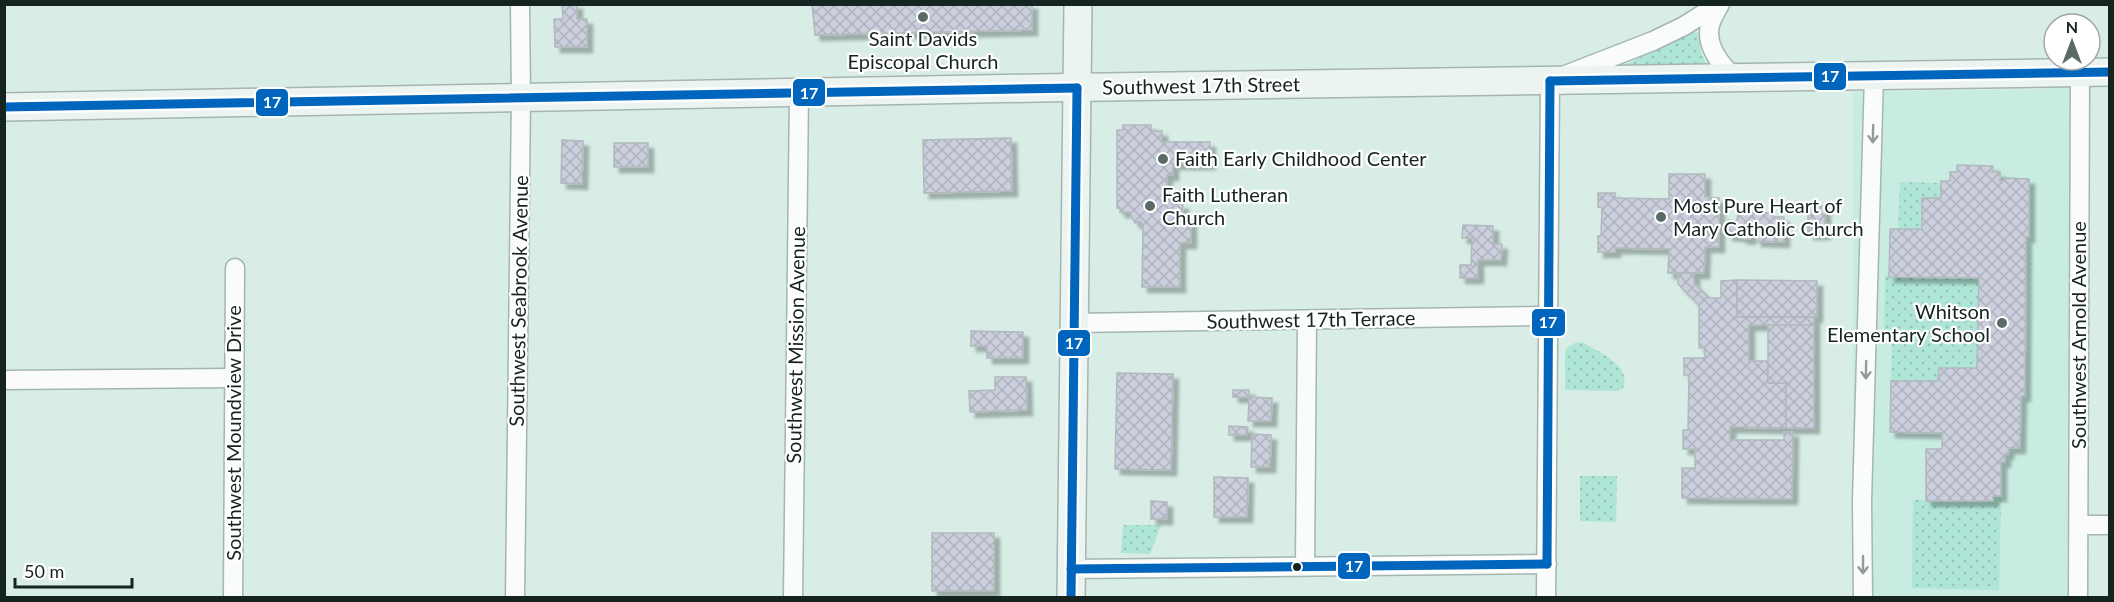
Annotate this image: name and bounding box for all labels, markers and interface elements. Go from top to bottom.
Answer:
marker: Saint Davids Episcopal Church [916,10,930,24]
north arrow [2042,12,2102,72]
text: N [2066,17,2078,36]
place label: Saint Davids Episcopal Church [848,26,998,73]
line badge: 17 [1813,62,1847,91]
text: 17 [1821,66,1839,85]
street label: Southwest 17th Street [1102,71,1300,99]
line badge: 17 [792,78,826,107]
text: 17 [800,83,818,102]
line badge: 17 [255,88,289,117]
text: 17 [263,92,281,111]
one-way arrow [1868,123,1879,143]
place label: Faith Early Childhood Center [1175,146,1427,170]
marker: Faith Early Childhood Center [1156,152,1170,166]
street label: Southwest Seabrook Avenue [504,175,532,427]
place label: Faith Lutheran Church [1162,182,1288,229]
place label: Most Pure Heart of Mary Catholic Church [1673,193,1864,240]
marker: Faith Lutheran Church [1143,199,1157,213]
marker: Most Pure Heart of Mary Catholic Church [1654,210,1668,224]
street label: Southwest Arnold Avenue [2066,221,2090,449]
street label: Southwest Mission Avenue [781,226,809,464]
place label: Whitson Elementary School [1827,299,1990,346]
street label: Southwest Moundview Drive [221,305,245,561]
street label: Southwest 17th Terrace [1206,305,1416,333]
line badge: 17 [1531,308,1566,337]
text: 17 [1539,312,1557,331]
marker: Whitson Elementary School [1995,316,2009,330]
line badge: 17 [1057,329,1091,357]
text: 17 [1065,333,1083,352]
one-way arrow [1860,360,1871,380]
scale bar [15,551,132,589]
line badge: 17 [1337,552,1371,580]
one-way arrow [1857,555,1869,575]
text: 17 [1345,556,1363,575]
text: 50 m [24,560,64,582]
unlabelled marker [1291,561,1303,573]

